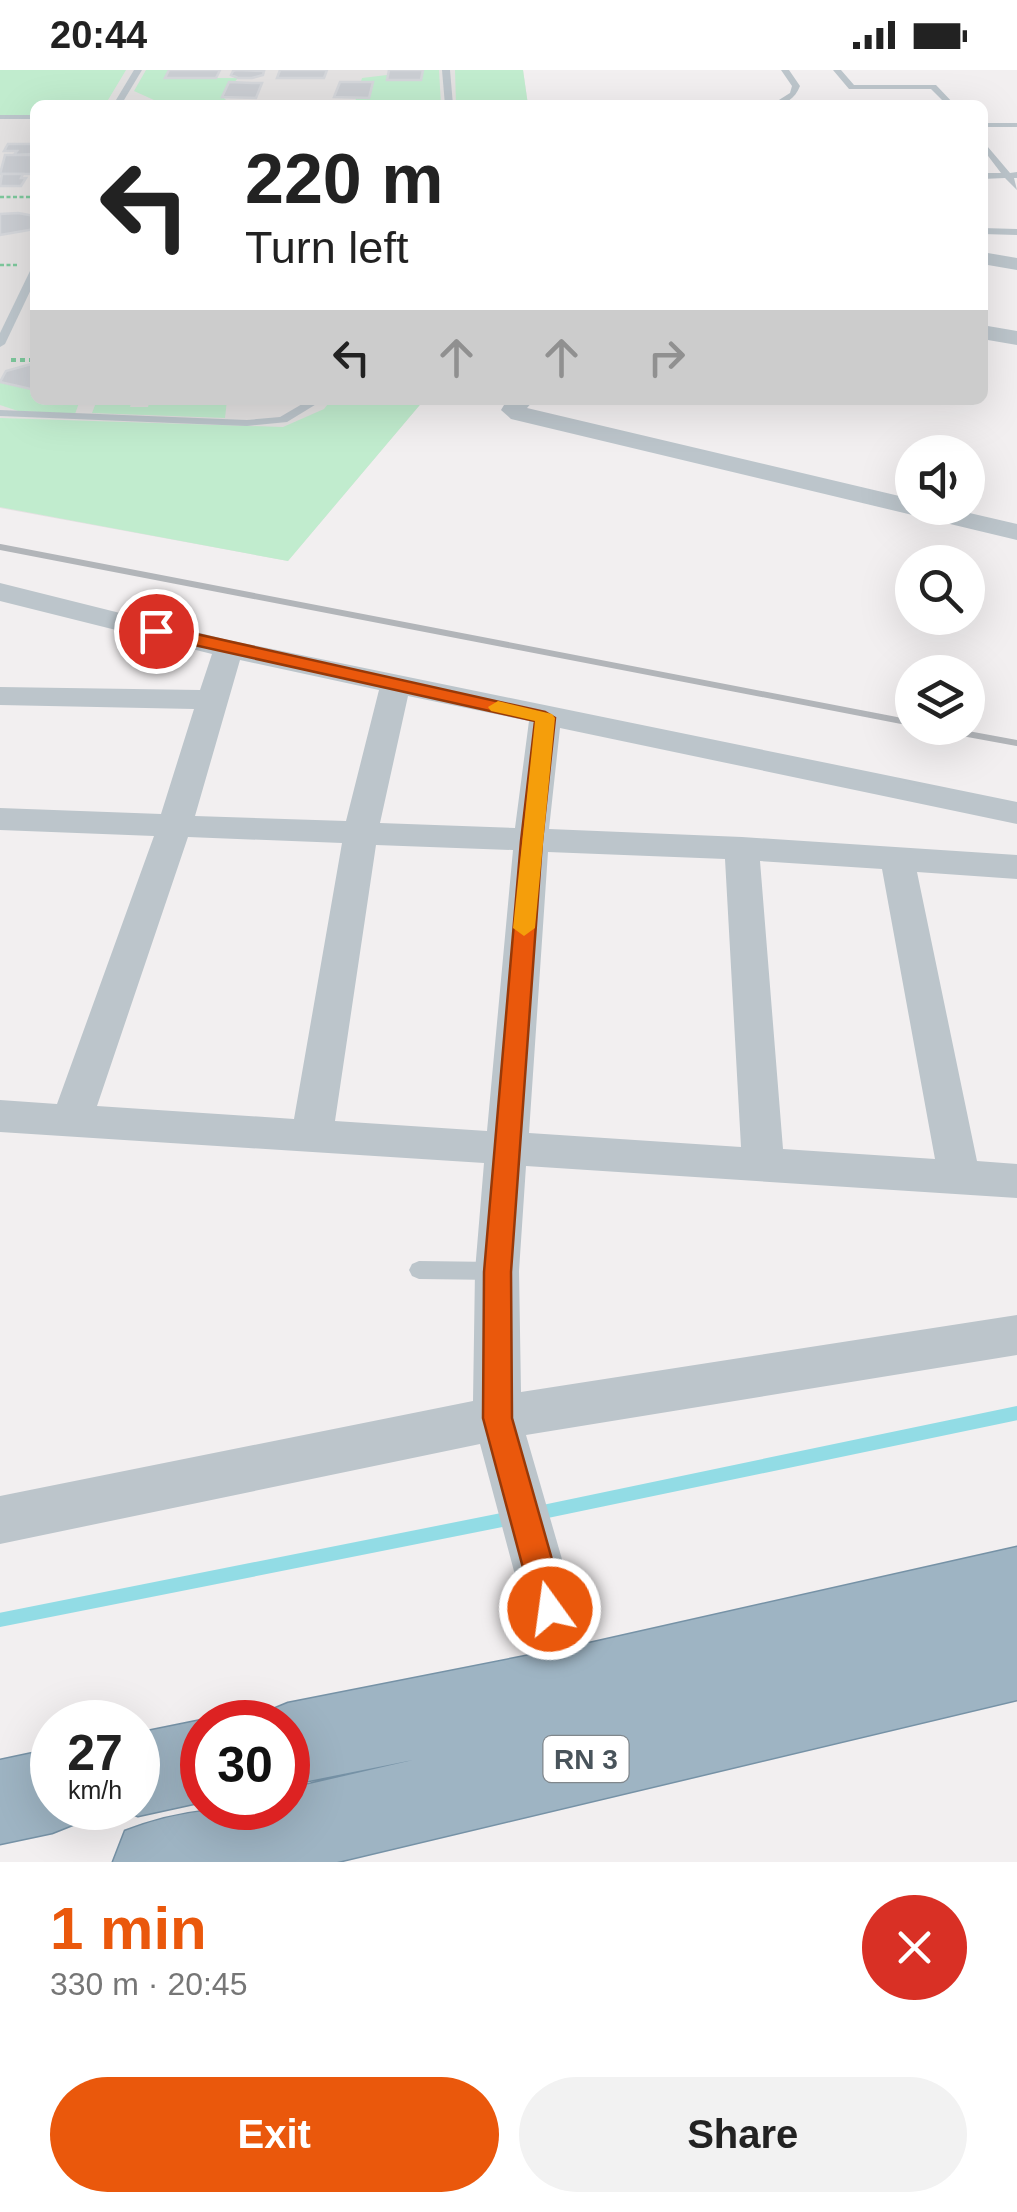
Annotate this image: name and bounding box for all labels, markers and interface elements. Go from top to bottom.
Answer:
text: 20:44 [50,14,147,56]
icon: left [80,140,210,270]
text: 220 m [245,140,443,218]
text: Turn left [245,222,408,273]
icon: left [324,330,379,385]
icon: ahead [429,330,484,385]
icon: ahead [534,330,589,385]
icon: right [639,330,694,385]
map controls [895,435,985,745]
button: sound [895,435,985,525]
button: search [895,545,985,635]
pin [114,589,199,674]
icon: arrive [129,604,184,659]
button: layers [895,655,985,745]
position arrow [498,1557,602,1661]
speed limit sign: 30 [180,1700,310,1830]
text: 27 [67,1725,123,1781]
road number: RN 3 [544,1736,628,1782]
text: km/h [68,1776,122,1804]
text: 1 min [50,1895,207,1962]
button: close [862,1895,967,2000]
text: 330 m · 20:45 [50,1966,247,2002]
button: Exit [50,2077,499,2192]
button: Share [519,2077,967,2192]

